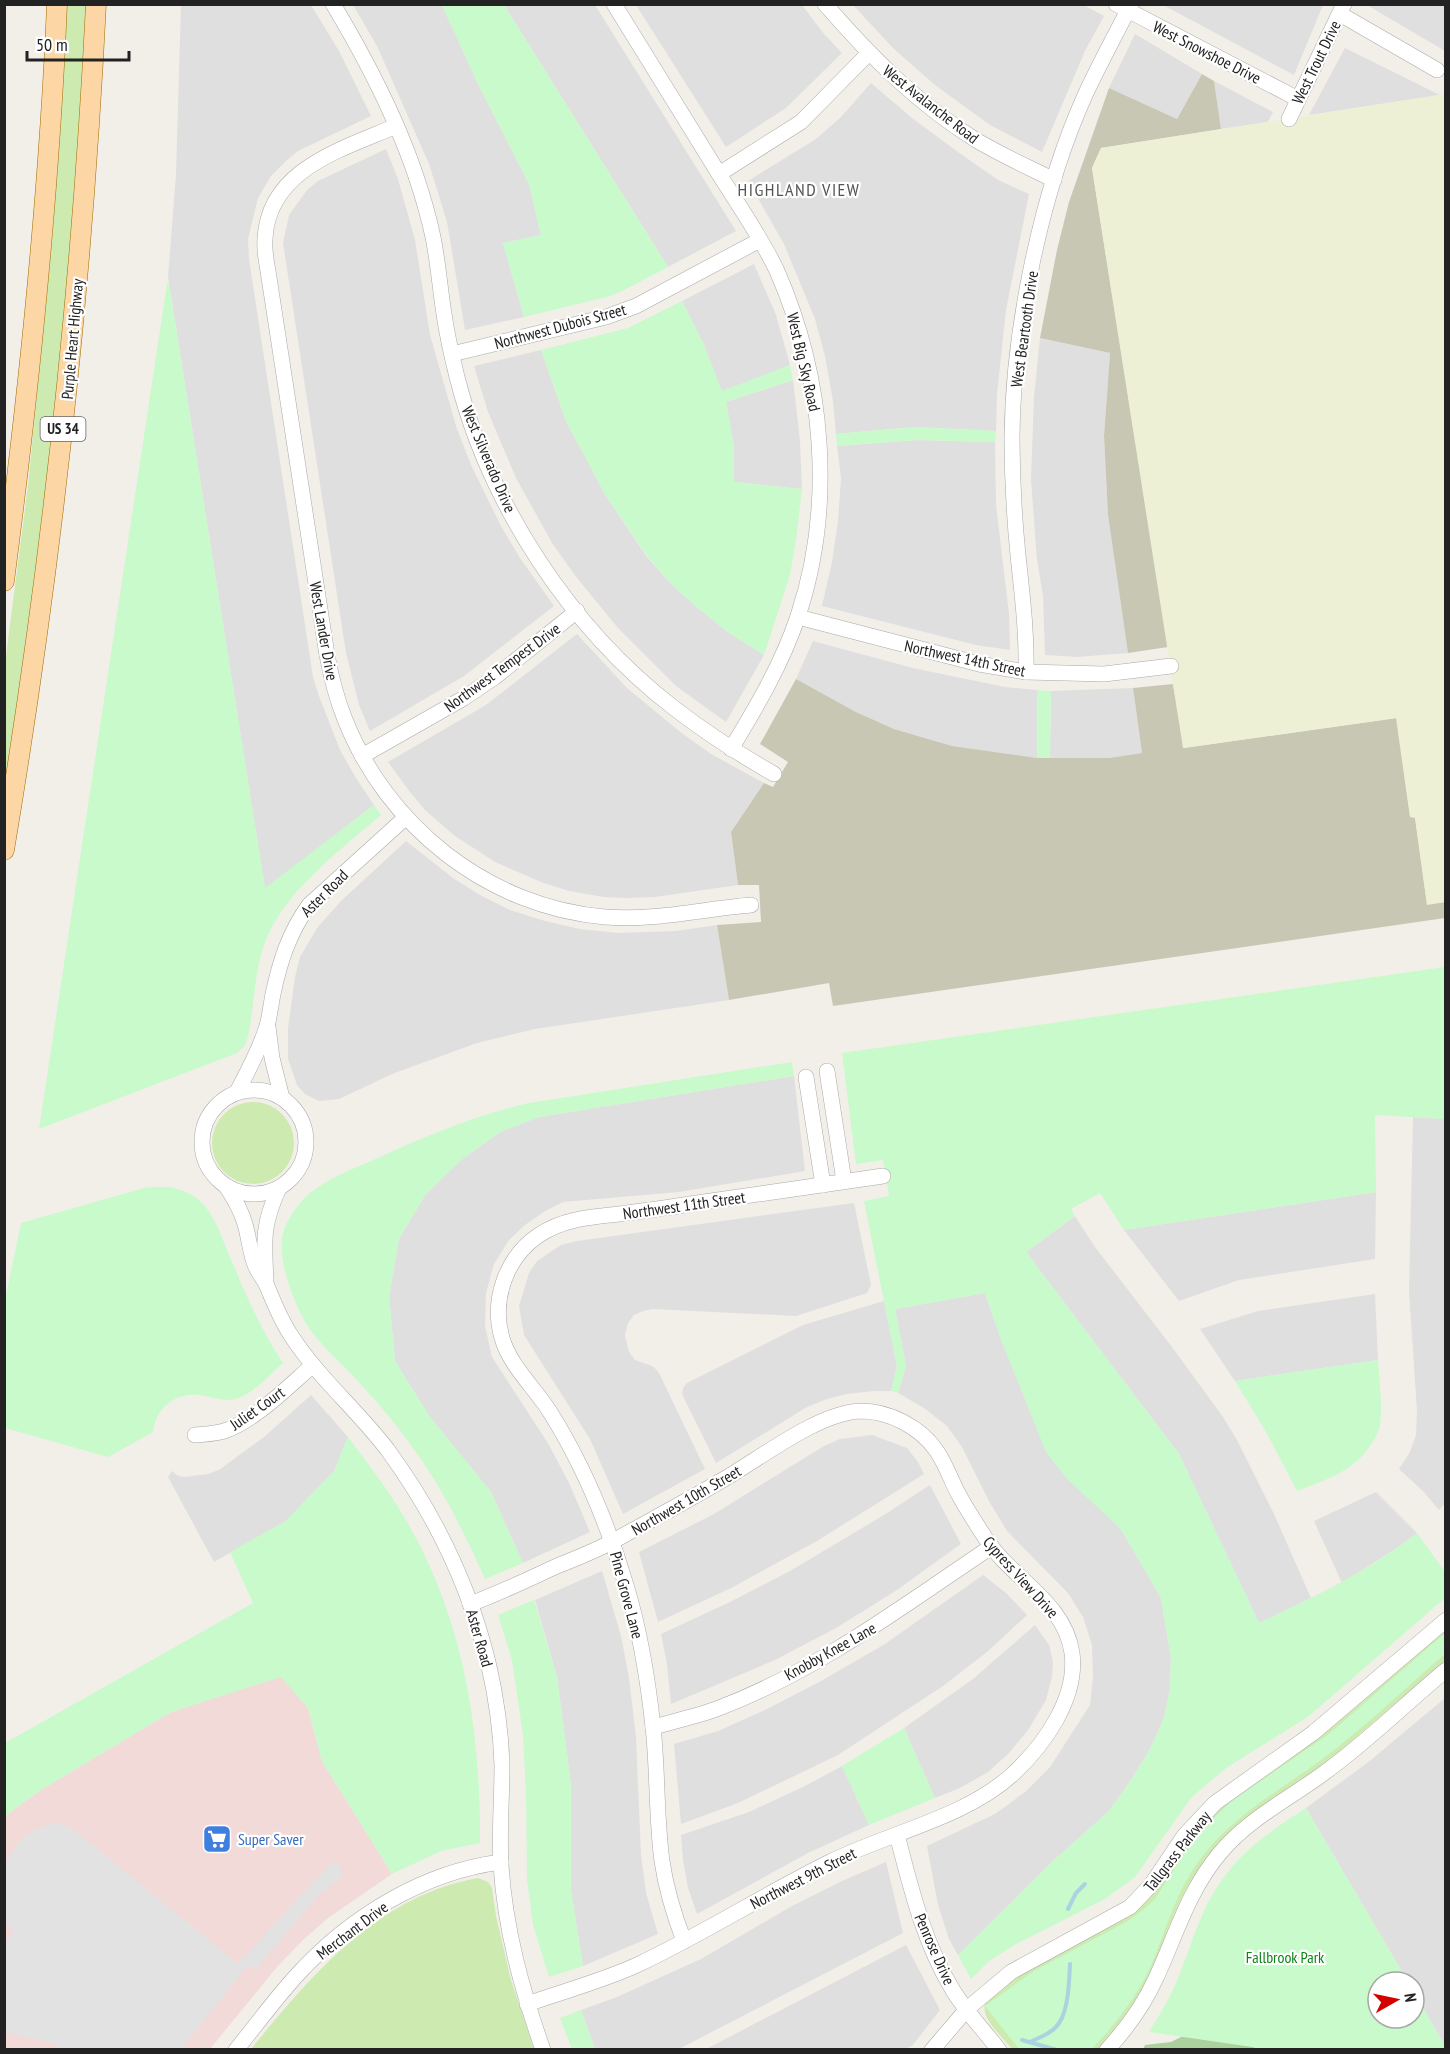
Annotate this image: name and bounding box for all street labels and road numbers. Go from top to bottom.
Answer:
street label: West Snowshoe Drive [1150,16,1264,88]
street label: West Trout Drive [1287,17,1345,107]
street label: West Avalanche Road [879,60,983,148]
street label: West Beartooth Drive [1006,270,1042,388]
street label: Purple Heart Highway [57,278,87,400]
street label: Northwest Dubois Street [492,299,629,353]
street label: West Big Sky Road [783,311,825,413]
street label: West Silverado Drive [458,403,520,515]
road number: US 34 [40,417,86,441]
street label: West Lander Drive [305,580,343,682]
street label: Northwest Tempest Drive [440,618,564,716]
street label: Northwest 14th Street [903,635,1028,681]
street label: Aster Road [296,865,352,921]
street label: Northwest 11th Street [622,1186,747,1223]
street label: Juliet Court [225,1382,289,1435]
street label: Northwest 10th Street [628,1460,745,1539]
street label: Cypress View Drive [979,1532,1063,1622]
street label: Pine Grove Lane [606,1549,648,1641]
street label: Aster Road [462,1607,498,1669]
street label: Knobby Knee Lane [781,1618,879,1684]
street label: Tallgrass Parkway [1139,1807,1215,1895]
street label: Northwest 9th Street [747,1842,860,1913]
street label: Merchant Drive [312,1897,392,1963]
street label: Penrose Drive [910,1910,960,1988]

